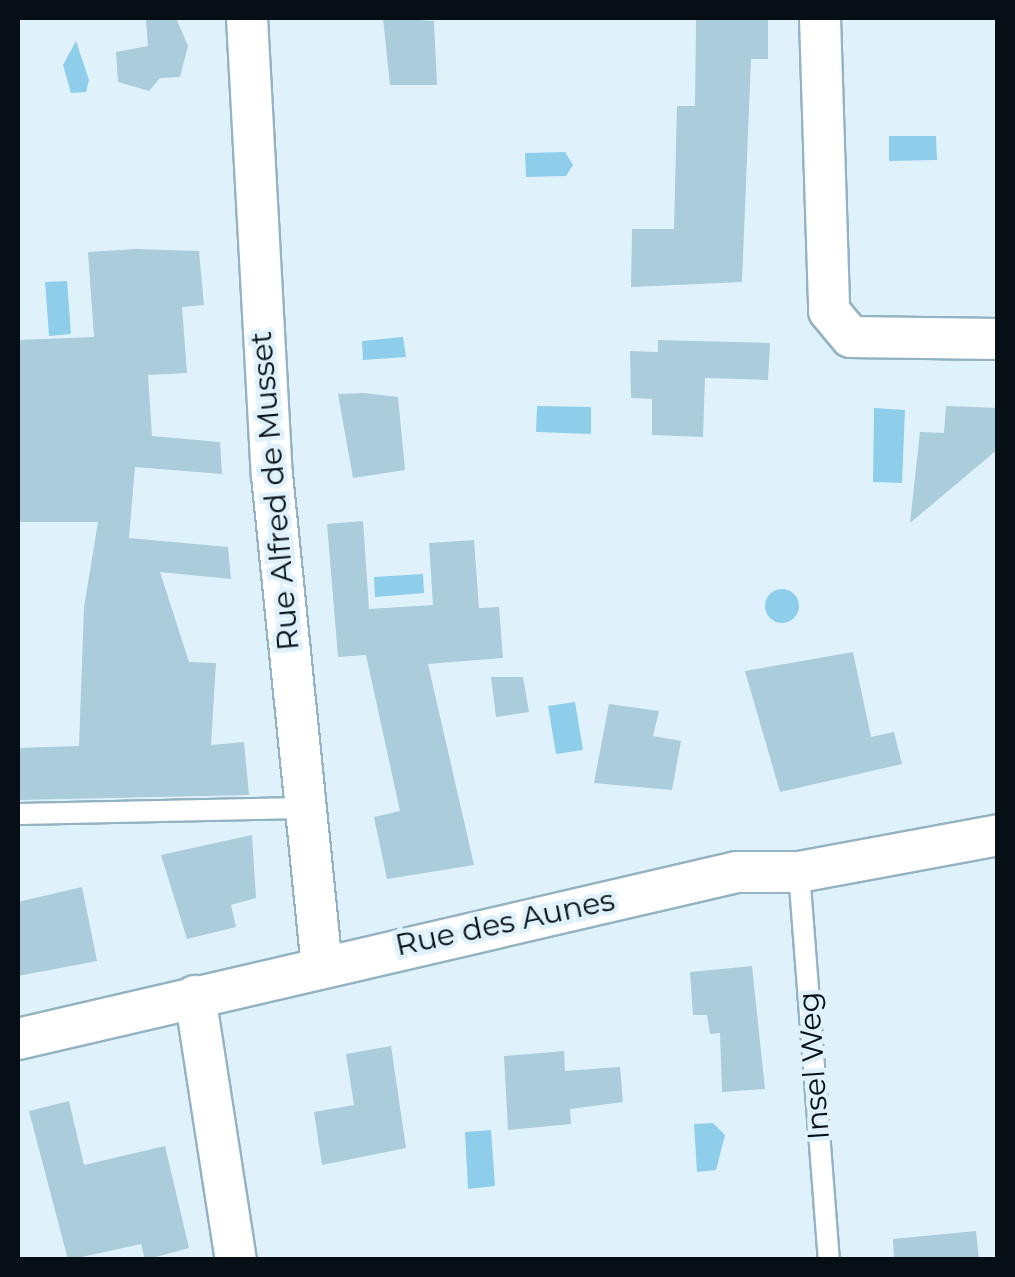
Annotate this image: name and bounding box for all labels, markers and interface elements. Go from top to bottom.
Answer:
street label: Rue Alfred de Musset [243,330,307,652]
street label: Rue des Aunes [392,882,618,964]
street label: Insel Weg [791,991,837,1141]

